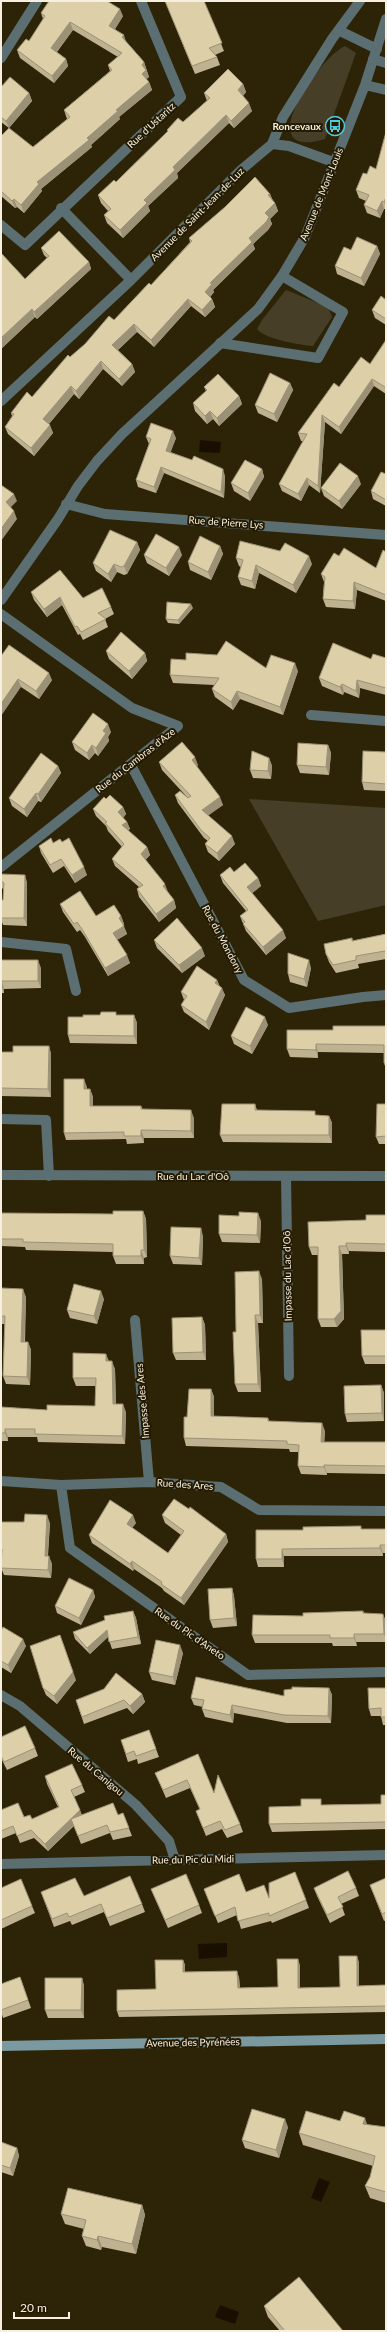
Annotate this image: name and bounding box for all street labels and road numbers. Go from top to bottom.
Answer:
street label: Rue d'Ustaritz [125,99,178,150]
street label: Avenue de Mont-Louis [297,146,345,242]
street label: Avenue de Saint-Jean-de-Luz [148,164,247,263]
street label: Rue de Pierre Lys [188,513,264,531]
street label: Rue du Cambras d'Aze [93,725,177,795]
street label: Rue du Mondony [200,903,246,976]
street label: Rue du Lac d'Oô [157,1170,229,1182]
street label: Impasse du Lac d'Oô [280,1230,294,1321]
street label: Impasse des Ares [133,1363,151,1439]
street label: Rue des Ares [156,1476,214,1492]
street label: Rue du Pic d'Aneto [153,1604,228,1662]
street label: Rue du Canigou [66,1744,126,1798]
street label: Rue du Pic du Midi [152,1852,234,1866]
street label: Avenue des Pyrénées [146,2035,240,2049]

